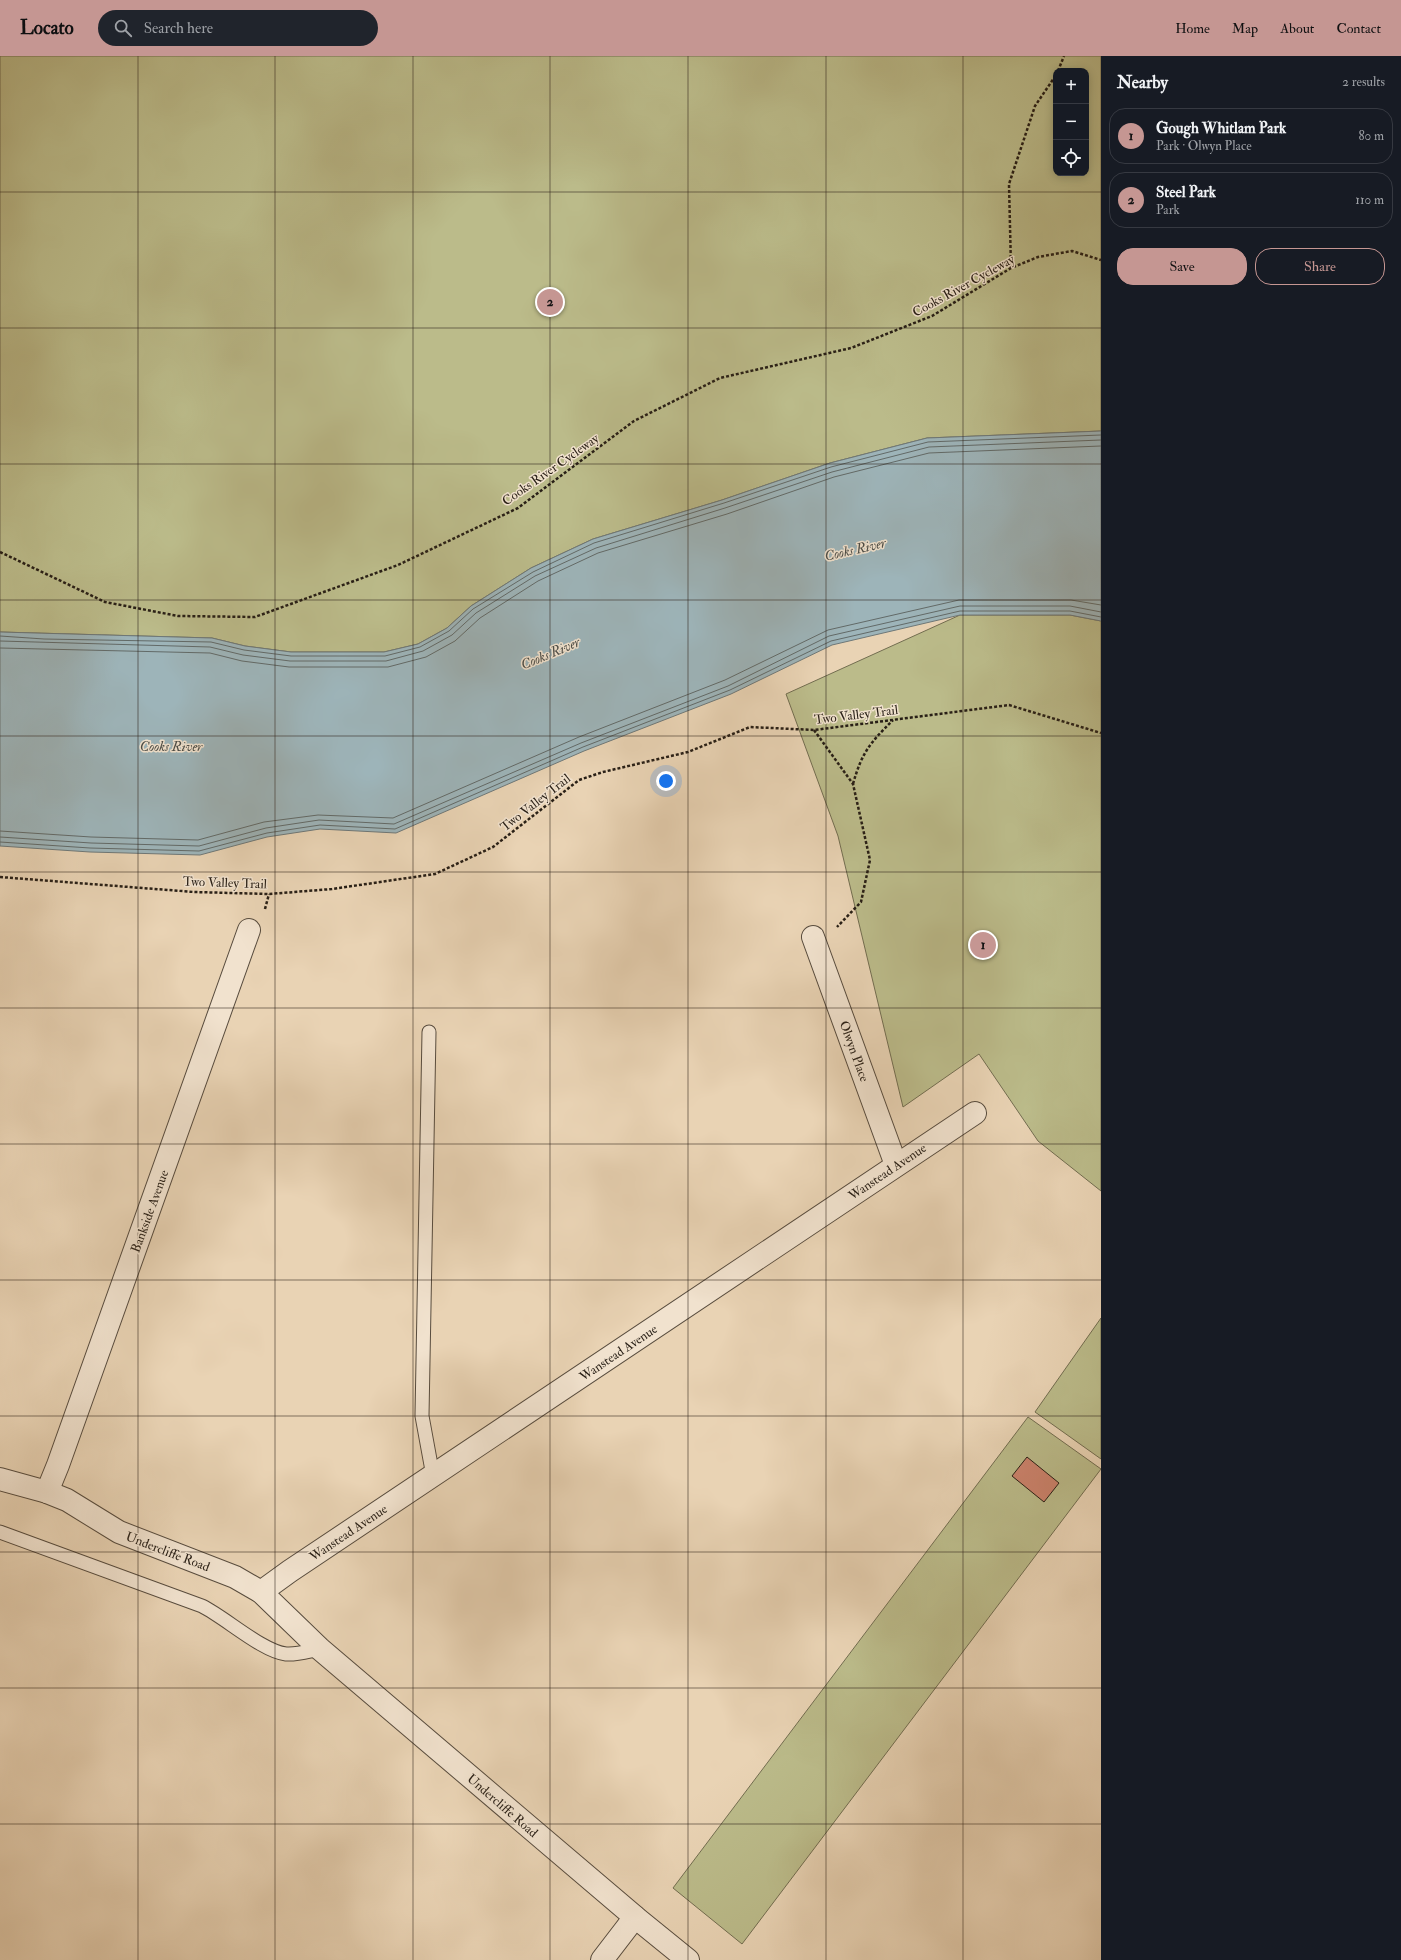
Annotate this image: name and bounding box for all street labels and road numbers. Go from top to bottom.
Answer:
street label: Cooks River Cycleway [910,251,1018,321]
street label: Cooks River Cycleway [499,430,603,510]
street label: Two Valley Trail [813,702,900,729]
street label: Two Valley Trail [497,770,575,836]
street label: Two Valley Trail [183,874,268,893]
street label: Olwyn Place [835,1019,873,1085]
street label: Wanstead Avenue [845,1140,930,1204]
street label: Bankside Avenue [128,1167,172,1255]
street label: Wanstead Avenue [576,1321,661,1385]
street label: Wanstead Avenue [306,1501,391,1565]
street label: Undercliffe Road [123,1529,212,1576]
street label: Undercliffe Road [464,1771,542,1841]

